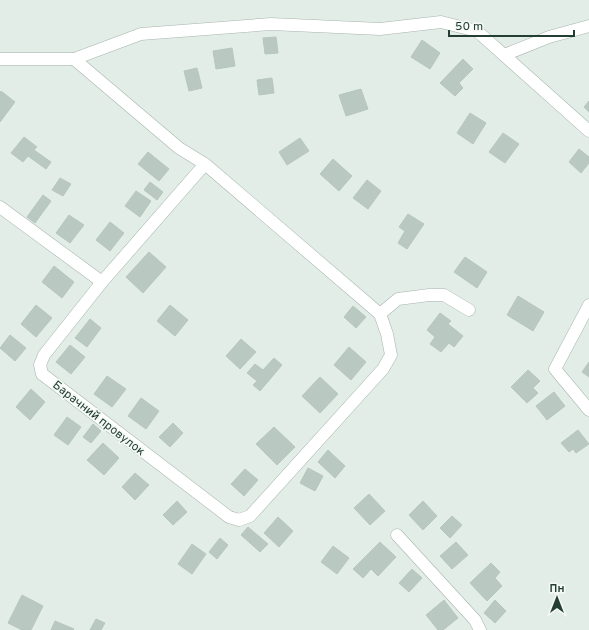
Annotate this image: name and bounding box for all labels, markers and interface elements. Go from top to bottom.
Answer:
scale bar [449,12,574,38]
text: 50 m [455,19,483,35]
street label: Барачний провулок [49,378,148,460]
north arrow [537,578,577,618]
text: Пн [550,582,564,596]

